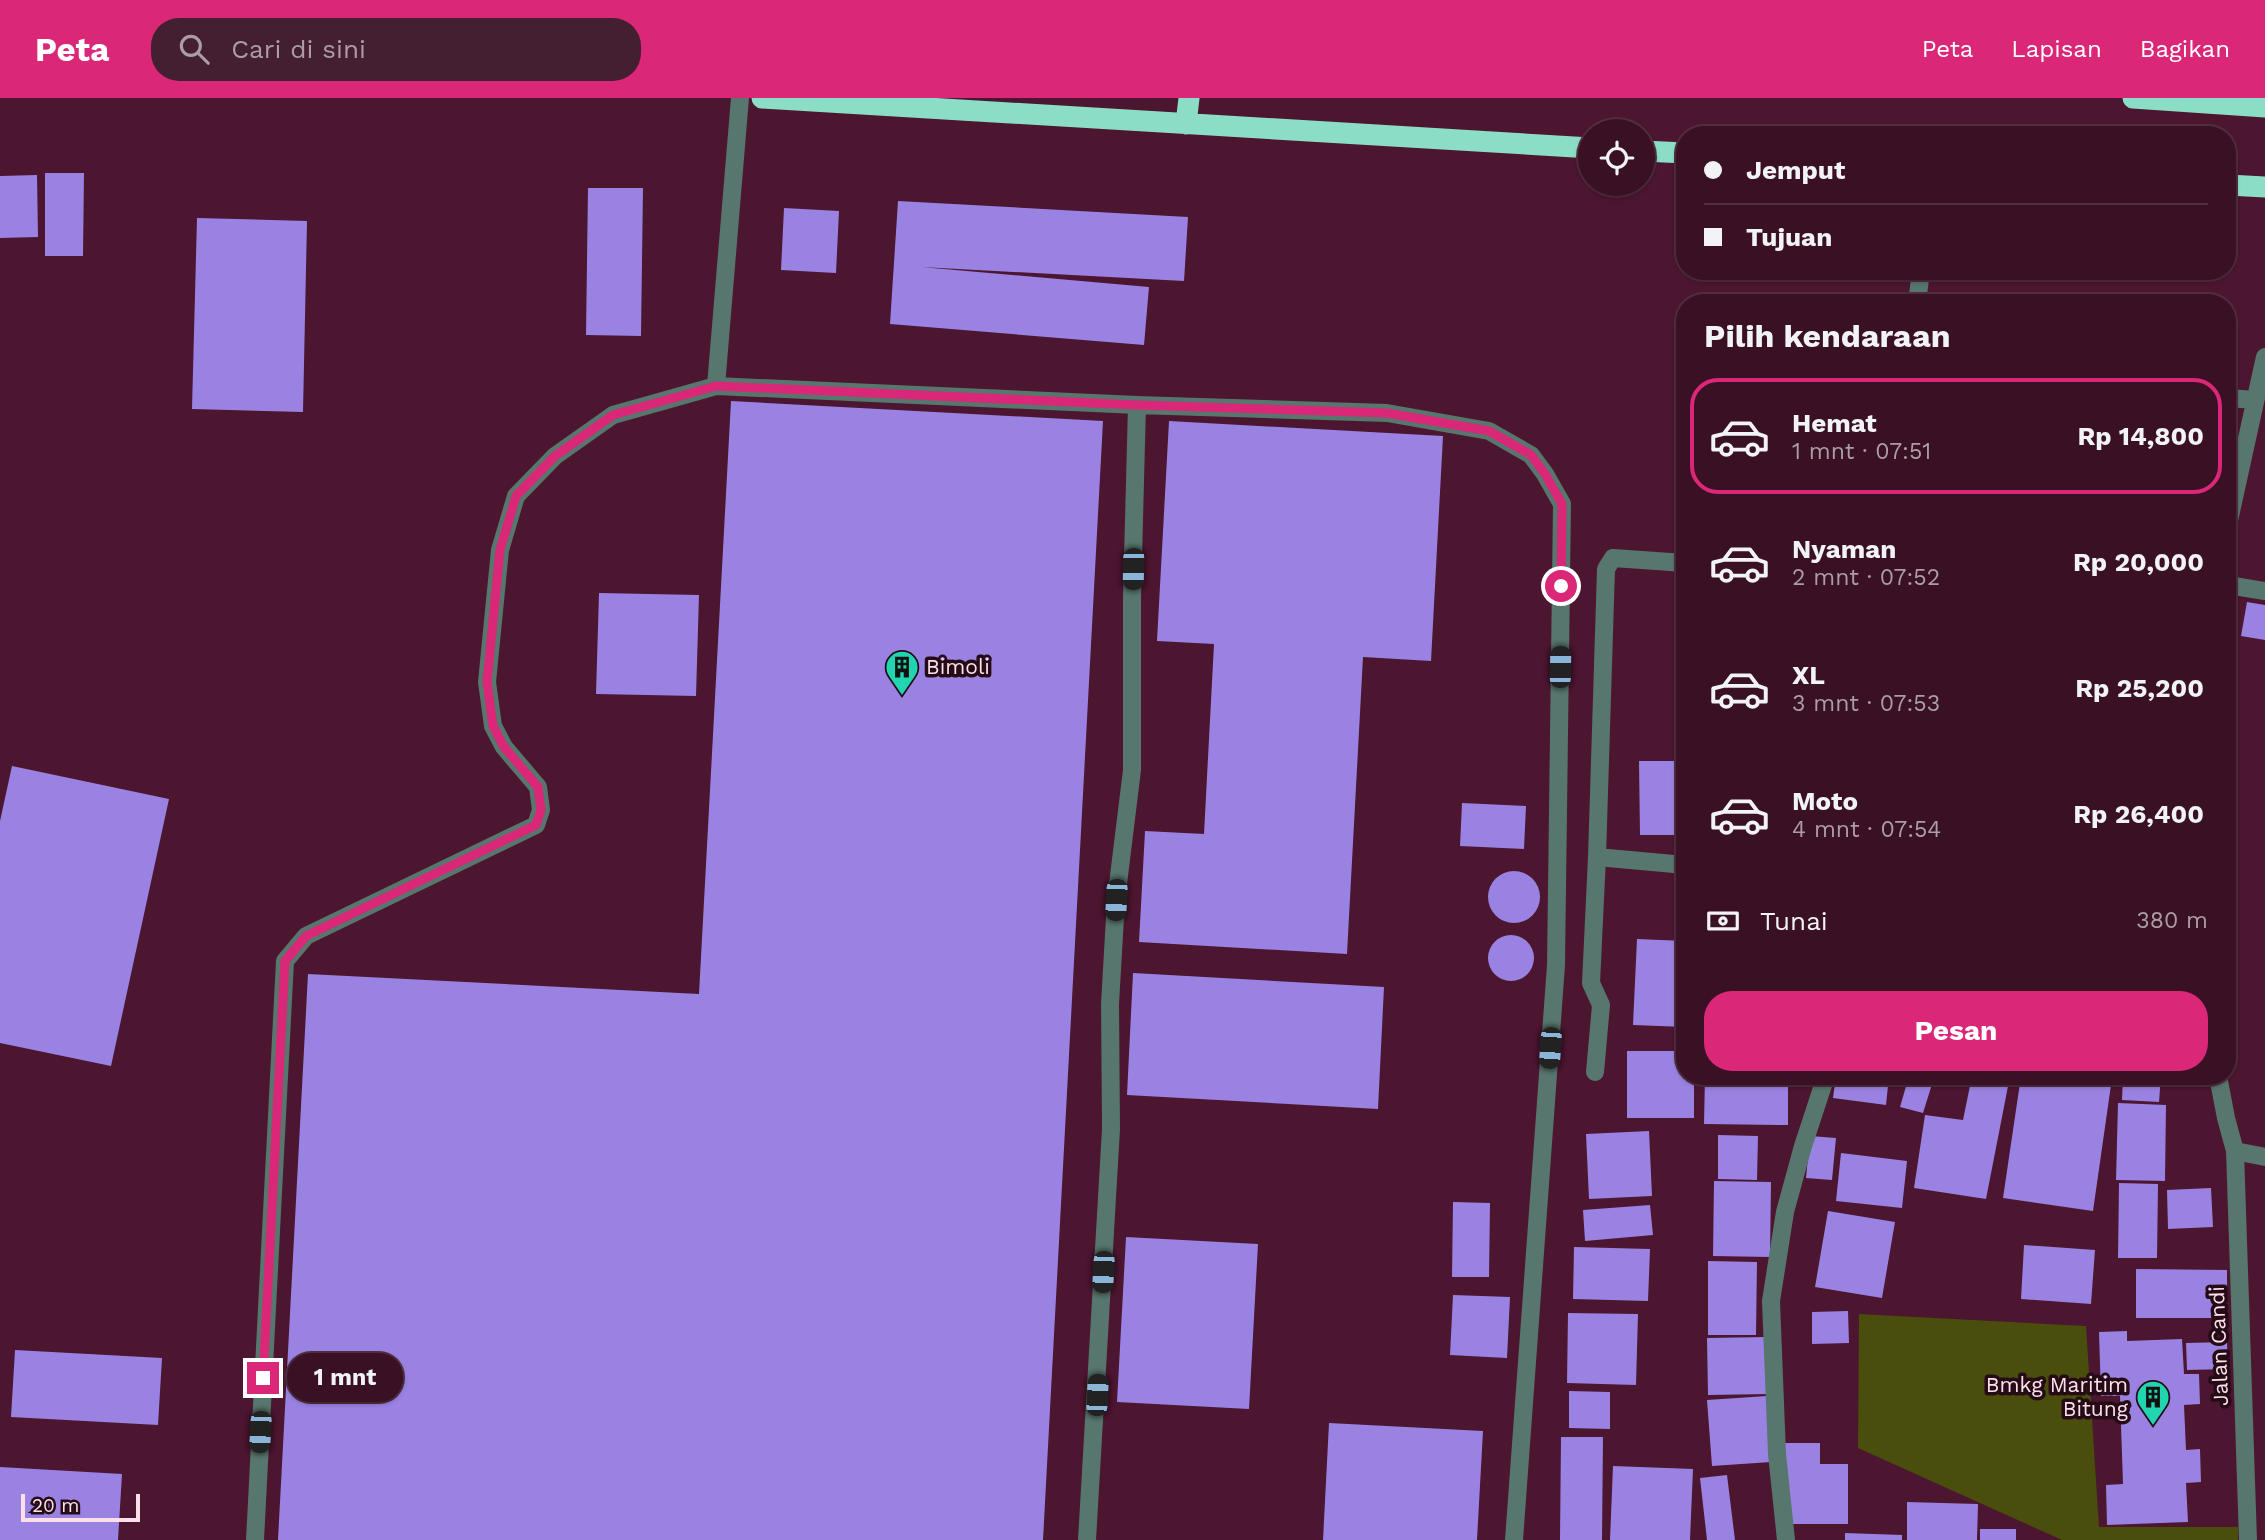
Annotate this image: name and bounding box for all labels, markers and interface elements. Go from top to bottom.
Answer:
search box [151,18,641,81]
text: Peta [35,30,109,69]
icon: search [175,30,213,68]
text: Cari di sini [231,34,366,64]
text: Peta [1922,35,1973,63]
text: Lapisan [2011,35,2102,63]
text: Bagikan [2140,35,2230,63]
map controls [1578,119,1655,196]
button: locate [1578,119,1655,196]
text: Jemput [1746,155,1845,185]
text: Tujuan [1746,222,1832,252]
text: Pilih kendaraan [1704,317,1951,355]
icon: car [1708,405,1771,468]
text: Hemat [1792,408,1877,438]
text: Rp 14,800 [2077,421,2204,451]
text: 1 mnt · 07:51 [1792,438,1931,465]
icon: car [1708,531,1771,594]
text: Nyaman [1792,534,1896,564]
text: Rp 20,000 [2073,547,2204,577]
car [1123,548,1144,590]
text: 2 mnt · 07:52 [1792,564,1940,591]
route start [1545,570,1577,602]
car [1550,646,1571,688]
building icon: Bimoli [883,648,921,697]
place label: Bimoli [926,654,990,679]
icon: car [1708,657,1771,720]
text: XL [1792,660,1825,690]
text: Rp 25,200 [2075,673,2204,703]
text: 3 mnt · 07:53 [1792,690,1940,717]
icon: car [1708,783,1771,846]
text: Moto [1792,786,1858,816]
text: Rp 26,400 [2073,799,2204,829]
text: 4 mnt · 07:54 [1792,816,1941,843]
car [1105,878,1128,922]
icon: cash [1704,902,1742,940]
text: Tunai [1760,906,1828,936]
text: 380 m [2136,907,2208,934]
button: Pesan [1704,991,2208,1071]
car [1539,1026,1562,1070]
car [1092,1250,1115,1294]
street label: Jalan Candi [2204,1286,2233,1406]
callout: 1 mnt [288,1354,403,1402]
route end [247,1362,279,1394]
text: 1 mnt [314,1364,376,1391]
place label: Bmkg Maritim Bitung [1986,1372,2129,1421]
car [1086,1373,1109,1417]
building icon: Bmkg Maritim Bitung [2134,1378,2172,1427]
car [249,1410,272,1454]
scale bar [21,1491,140,1523]
text: 20 m [32,1494,79,1517]

